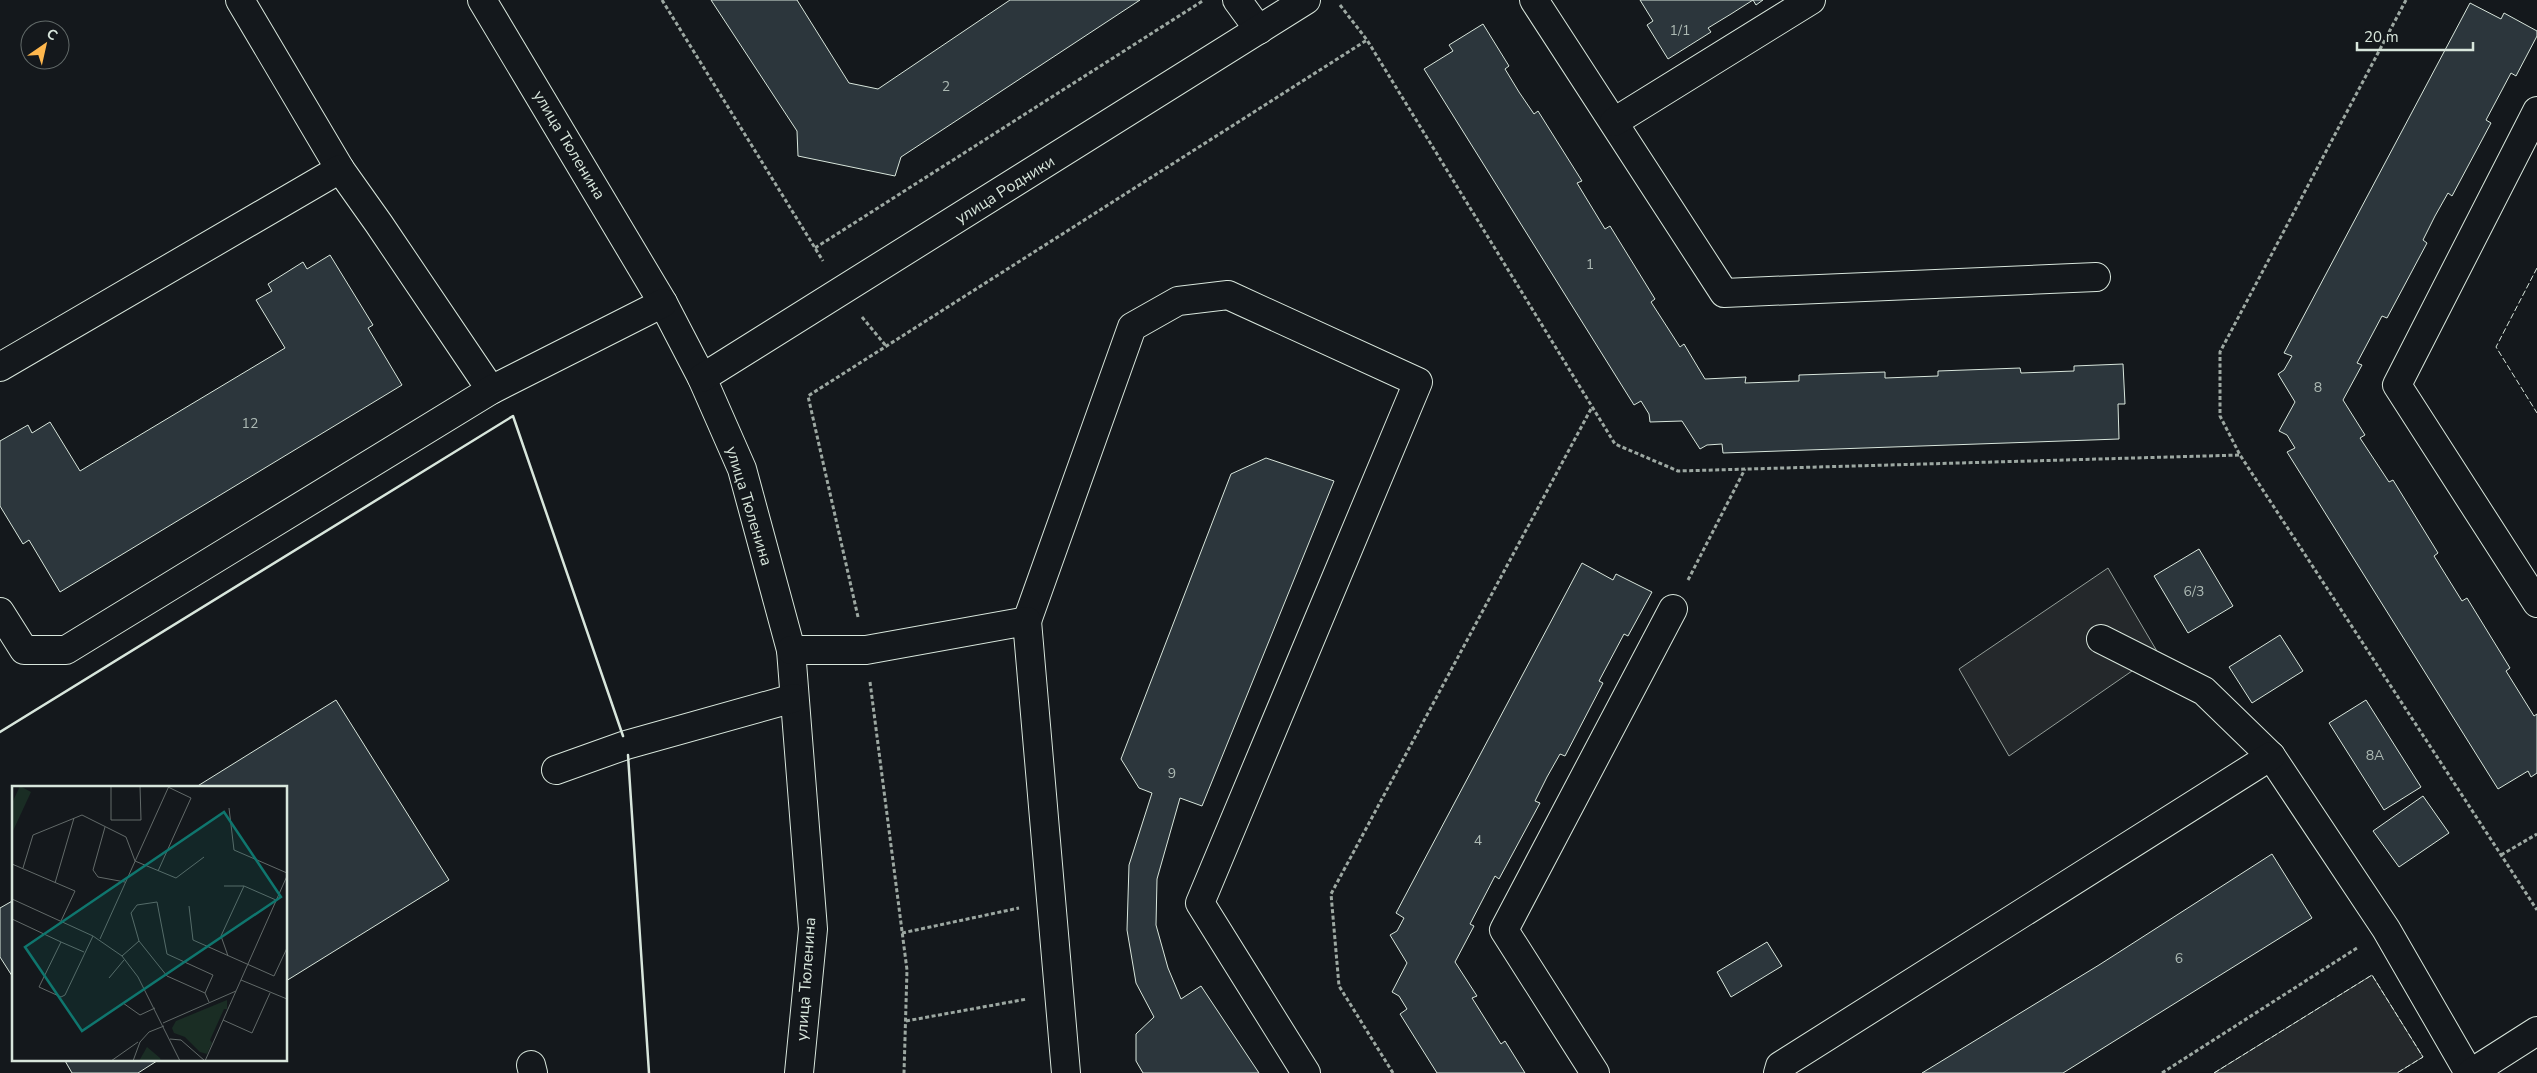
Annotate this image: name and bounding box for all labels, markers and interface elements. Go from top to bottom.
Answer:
north arrow [20,20,70,70]
scale bar [2357,20,2473,52]
house number: 1/1 [1670,21,1690,40]
text: С [43,24,62,45]
text: 20 m [2364,27,2399,47]
house number: 2 [942,77,950,96]
street label: улица Тюленина [528,86,610,204]
street label: улица Родники [951,151,1059,229]
house number: 1 [1586,255,1594,274]
house number: 8 [2314,378,2322,397]
house number: 12 [242,414,258,433]
street label: улица Тюленина [720,444,778,568]
house number: 6/3 [2184,582,2204,601]
house number: 8А [2366,746,2384,765]
house number: 9 [1168,764,1176,783]
inset map [12,786,288,1060]
house number: 4 [1474,831,1482,850]
street label: улица Тюленина [791,916,821,1042]
house number: 6 [2175,949,2183,968]

